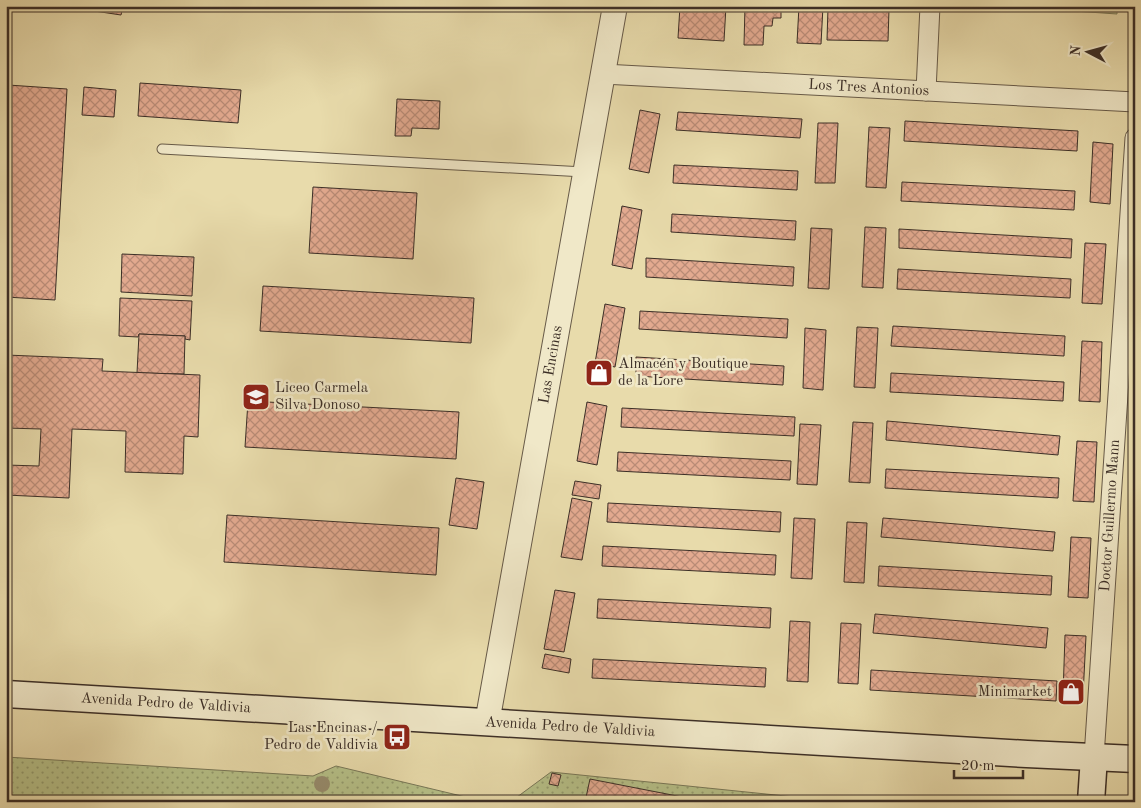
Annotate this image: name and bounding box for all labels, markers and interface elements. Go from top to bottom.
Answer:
north arrow [1064,28,1114,78]
text: N [1069,44,1084,57]
street label: Los Tres Antonios [808,77,930,99]
street label: Las Encinas [537,324,565,405]
place label: Almacén y Boutique de la Lore [618,357,748,389]
shop icon: Almacén y Boutique de la Lore [584,358,614,388]
place label: Liceo Carmela Silva Donoso [275,381,369,413]
school or university icon: Liceo Carmela Silva Donoso [241,382,271,412]
street label: Doctor Guillermo Mann [1097,439,1123,592]
shop icon: Minimarket [1056,677,1086,707]
place label: Minimarket [978,685,1052,700]
street label: Avenida Pedro de Valdivia [80,691,252,716]
street label: Avenida Pedro de Valdivia [485,715,656,740]
place label: Las Encinas / Pedro de Valdivia [264,721,379,753]
bus stop icon: Las Encinas / Pedro de Valdivia [382,722,412,752]
scale bar [954,748,1022,780]
text: 20 m [961,759,995,774]

